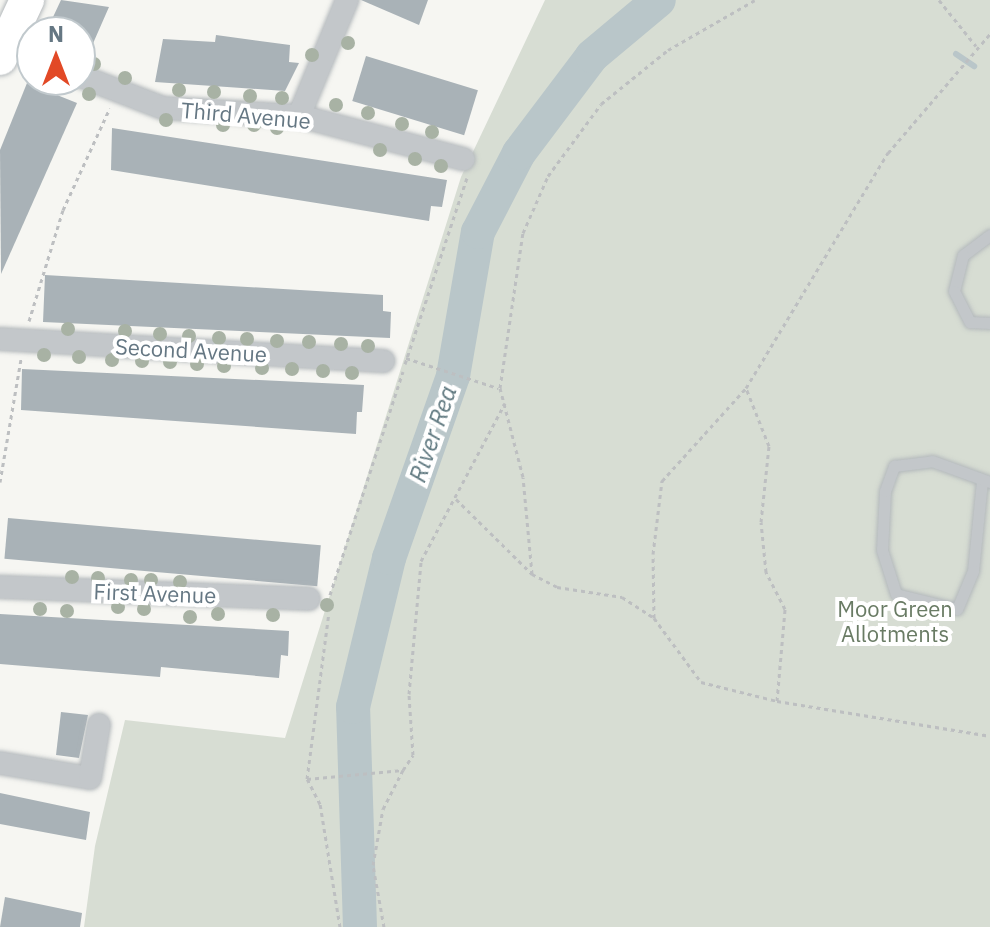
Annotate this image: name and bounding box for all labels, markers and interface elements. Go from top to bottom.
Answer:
north arrow [16,16,96,96]
text: N [48,19,64,48]
street label: Third Avenue [180,96,312,134]
street label: Second Avenue [114,333,268,367]
water label: River Rea [403,382,463,486]
street label: First Avenue [93,578,217,608]
park label: Moor Green Allotments [837,595,953,646]

